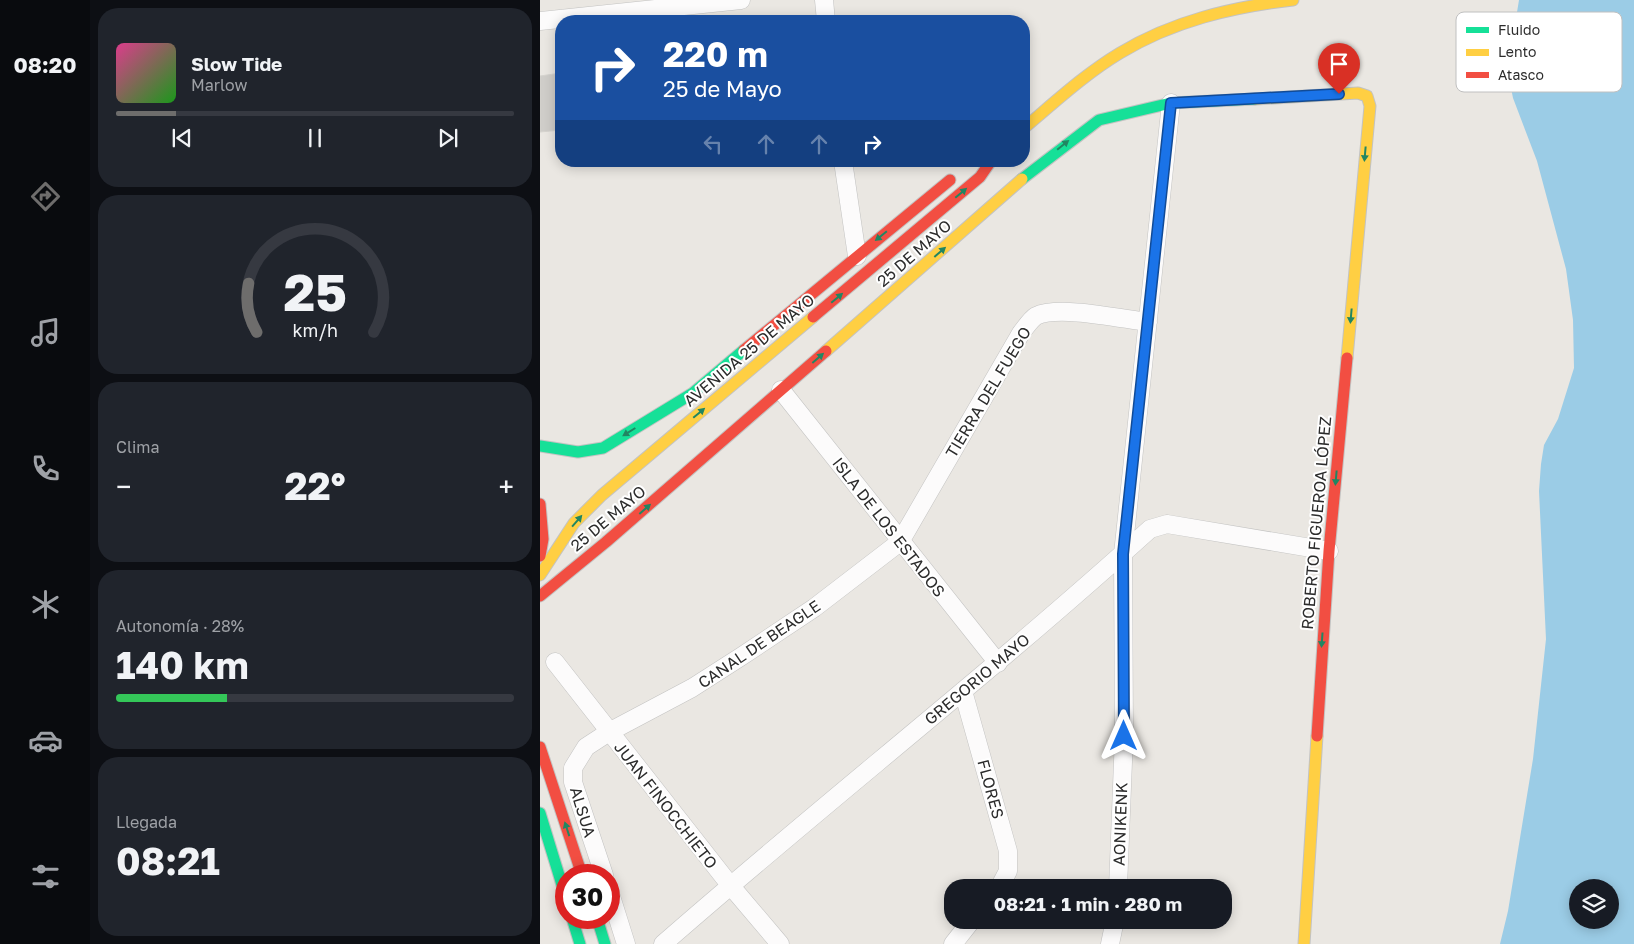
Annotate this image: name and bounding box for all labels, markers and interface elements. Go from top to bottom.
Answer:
legend [1456,12,1622,92]
text: Fluido [1498,21,1540,38]
text: 220 m [663,33,768,75]
icon: right [580,35,645,100]
pin [1318,43,1360,94]
text: Lento [1498,43,1536,60]
icon: arrive [1325,50,1353,78]
text: 08:20 [13,51,77,78]
text: Slow Tide [191,52,282,75]
text: Atasco [1498,66,1544,83]
text: Marlow [191,75,247,95]
text: 25 de Mayo [663,75,782,102]
icon: previous [168,124,196,152]
icon: pause [301,124,329,152]
icon: next [434,124,462,152]
icon: left [699,130,727,158]
icon: ahead [752,130,780,158]
icon: ahead [805,130,833,158]
icon: right [858,130,886,158]
one-way arrow [1056,140,1069,151]
one-way arrow [1361,146,1369,162]
icon: directions [28,179,63,214]
one-way arrow [955,187,967,199]
street label: 25 DE MAYO [873,215,955,291]
one-way arrow [875,231,888,242]
one-way arrow [934,246,946,258]
text: 25 [283,260,347,322]
street label: AVENIDA 25 DE MAYO [680,289,818,411]
one-way arrow [830,292,843,303]
one-way arrow [1346,308,1354,324]
icon: music [28,315,63,350]
text: km/h [292,319,338,341]
street label: TIERRA DEL FUEGO [941,323,1035,461]
one-way arrow [811,352,823,364]
one-way arrow [693,408,706,419]
street label: ROBERTO FIGUEROA LÓPEZ [1297,416,1335,630]
one-way arrow [623,428,636,437]
text: Clima [116,437,160,457]
icon: phone [28,451,63,486]
street label: ISLA DE LOS ESTADOS [828,453,950,601]
text: 22° [284,463,346,508]
text: − [116,470,131,503]
text: + [499,470,514,503]
one-way arrow [1331,470,1339,486]
street label: 25 DE MAYO [566,481,650,555]
one-way arrow [638,503,651,514]
one-way arrow [572,514,583,527]
icon: climate [28,587,63,622]
street label: CANAL DE BEAGLE [694,596,824,692]
text: Autonomía · 28% [116,616,244,636]
street label: GREGORIO MAYO [920,629,1034,729]
one-way arrow [1318,632,1326,648]
text: 140 km [116,642,249,687]
position arrow [1097,709,1149,761]
icon: car [28,723,63,758]
street label: JUAN FINOCCHIETO [610,737,722,873]
street label: FLORES [973,757,1009,821]
street label: AONIKENK [1109,782,1131,866]
street label: ALSUA [566,784,600,840]
text: Llegada [116,812,177,832]
one-way arrow [563,821,570,836]
text: 08:21 [116,838,220,883]
icon: filters [28,859,63,894]
speed limit sign: 30 [555,864,620,929]
map controls [1569,879,1619,929]
button: layers [1569,879,1619,929]
text: 08:21 · 1 min · 280 m [994,892,1182,915]

